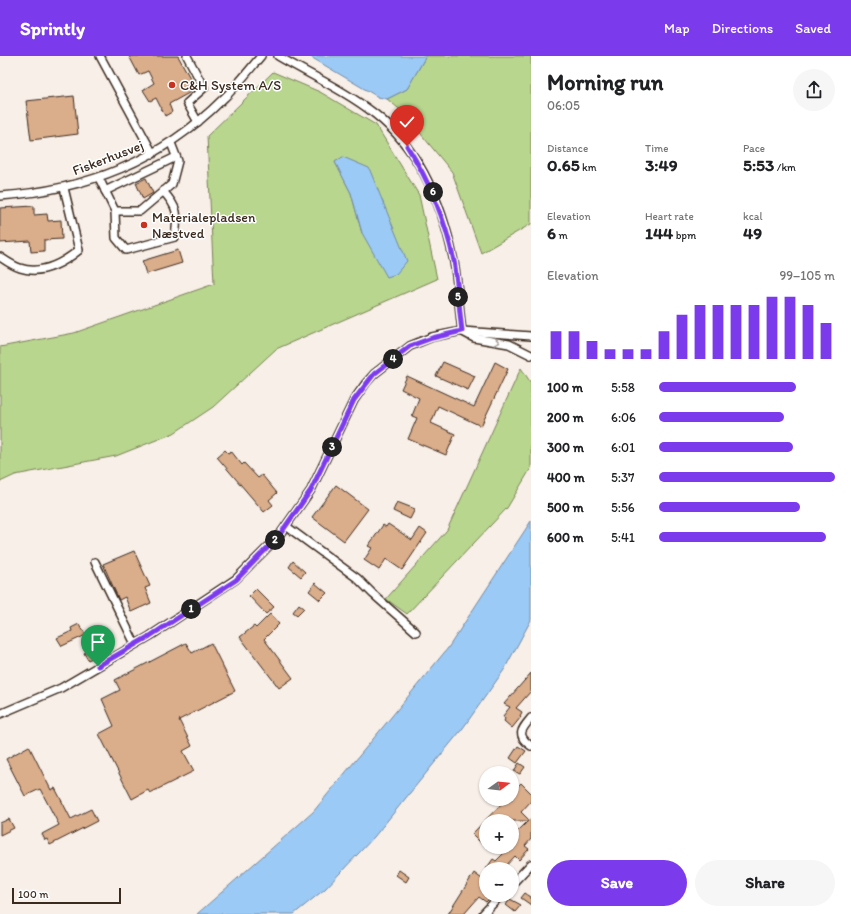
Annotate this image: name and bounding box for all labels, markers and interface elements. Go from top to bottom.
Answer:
text: Sprintly [20,17,85,40]
text: Map [664,20,690,37]
text: Directions [712,20,773,37]
text: Saved [795,20,831,37]
text: Morning run [547,69,663,96]
button: share [793,69,835,111]
place label: C&H System A/S [180,77,281,94]
marker: C&H System A/S [167,80,177,90]
text: 06:05 [547,98,580,113]
pin [390,105,424,146]
icon: check [396,111,418,133]
street label: Fiskerhusvej [70,137,146,179]
text: Distance [547,142,588,155]
text: Time [645,142,668,155]
text: Pace [743,142,765,155]
text: 0.65 [547,155,580,175]
text: 3:49 [645,155,678,175]
text: 5:53 [743,155,774,175]
text: km [580,161,597,174]
text: /km [774,161,796,174]
pin: 6 [423,182,443,202]
text: 6 [430,185,436,198]
place label: Materialepladsen Næstved [152,209,256,242]
text: Elevation [547,210,591,223]
text: Heart rate [645,210,694,223]
text: kcal [743,210,763,223]
marker: Materialepladsen Næstved [139,220,149,230]
text: 6 [547,223,556,243]
text: 144 [645,223,673,243]
text: 49 [743,223,762,243]
text: m [556,229,568,242]
text: bpm [673,229,696,242]
text: Elevation [547,268,599,283]
text: 99–105 m [779,268,835,283]
pin: 5 [448,287,468,307]
text: 5 [455,290,461,303]
one-way arrow [494,337,500,345]
pin: 4 [383,349,403,369]
text: 4 [390,352,396,365]
text: 100 m [547,380,583,395]
text: 5:58 [611,380,635,395]
text: 200 m [547,410,584,425]
text: 6:06 [611,410,636,425]
pin: 3 [322,437,342,457]
text: 3 [329,440,335,453]
text: 300 m [547,440,584,455]
text: 6:01 [611,440,635,455]
text: 400 m [547,470,585,485]
text: 5:37 [611,470,635,485]
text: 500 m [547,500,584,515]
text: 5:56 [611,500,635,515]
pin: 2 [265,530,285,550]
text: 600 m [547,530,584,545]
text: 5:41 [611,530,635,545]
text: 2 [272,533,278,546]
pin: 1 [181,599,201,619]
text: 1 [188,602,194,615]
pin [81,625,115,666]
icon: arrive [87,631,109,653]
north arrow [479,766,519,806]
map controls [479,766,519,902]
button: + [479,814,519,854]
button: Save [547,860,687,906]
button: Share [695,860,835,906]
button: − [479,862,519,902]
scale bar [12,886,121,905]
text: 100 m [18,888,48,901]

